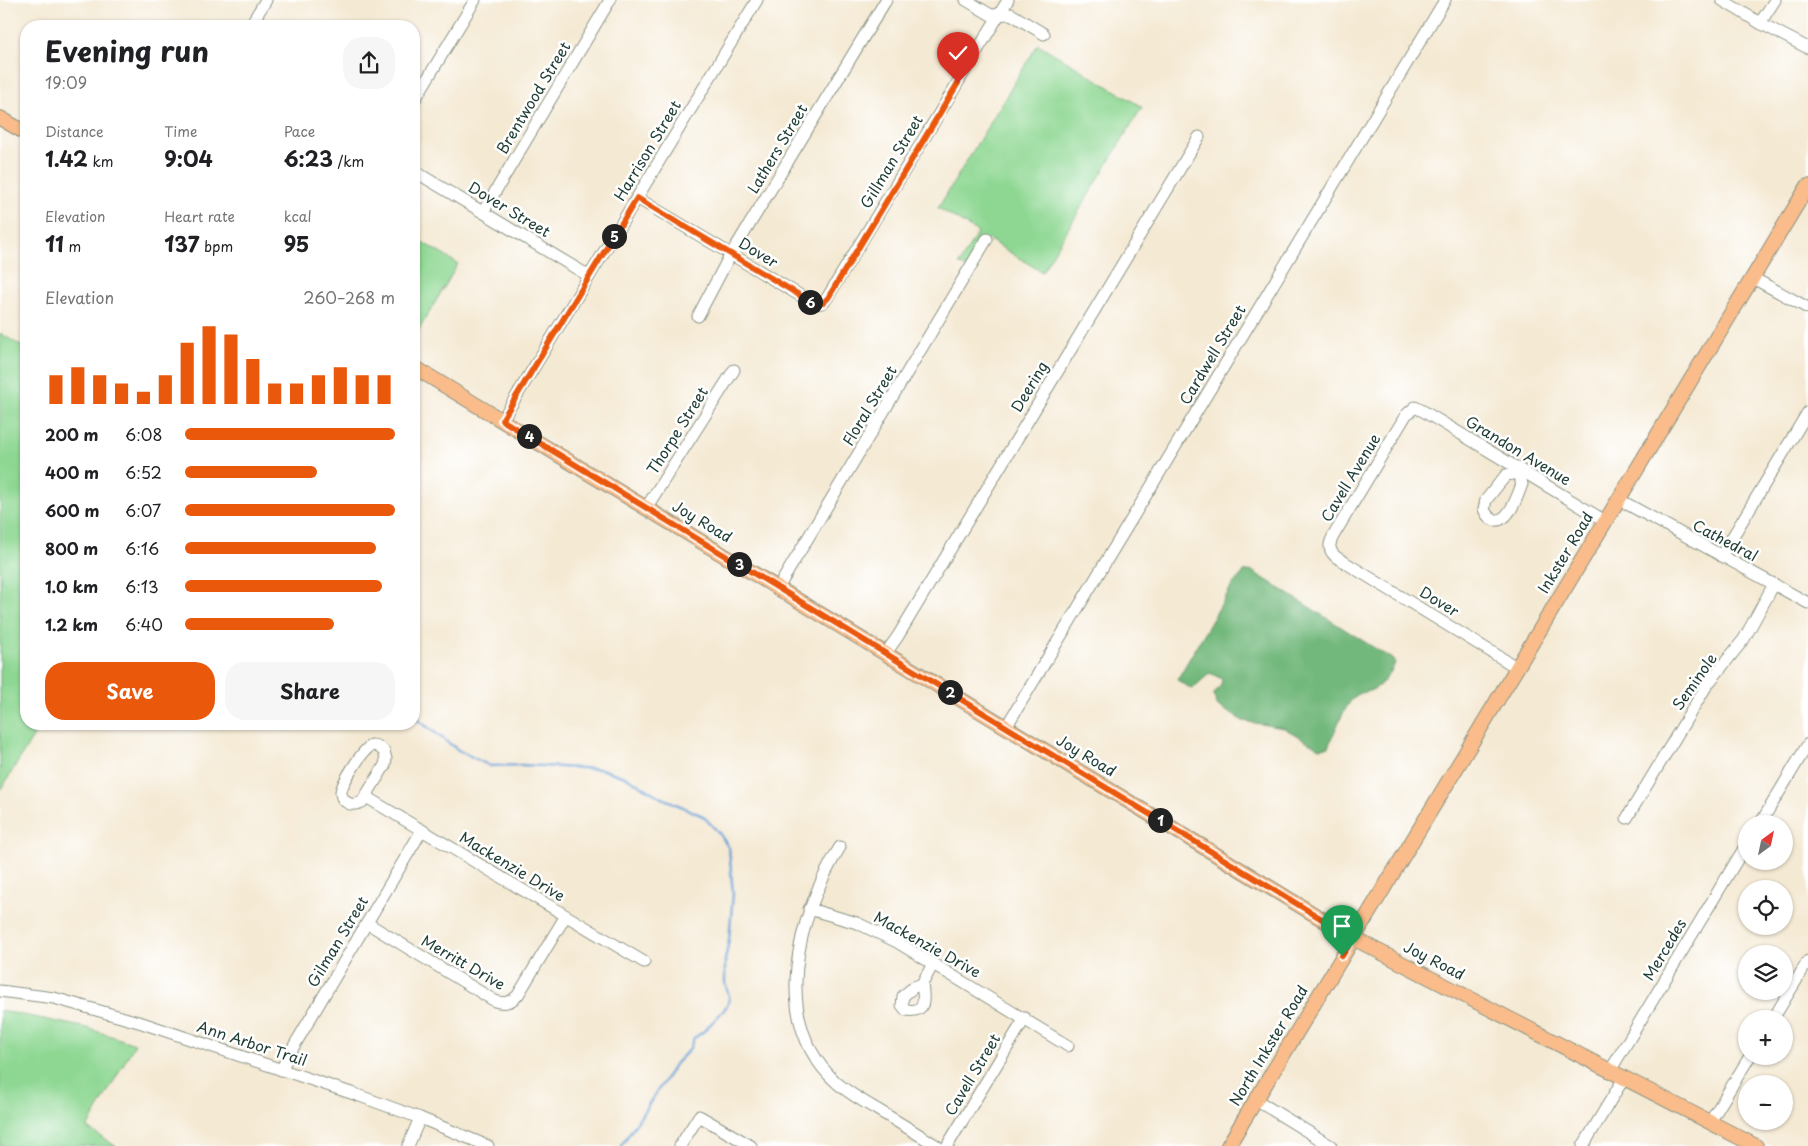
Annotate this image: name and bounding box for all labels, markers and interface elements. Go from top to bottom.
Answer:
text: Evening run [45,29,209,72]
pin [937,32,979,83]
button: share [343,37,395,89]
street label: Brentwood Street [490,37,575,158]
icon: check [944,39,972,67]
text: 19:09 [45,70,87,94]
street label: Harrison Street [608,96,686,205]
street label: Lathers Street [741,99,813,197]
street label: Gillman Street [854,110,928,212]
text: Distance [45,121,104,142]
text: Time [164,121,197,142]
text: Pace [284,121,315,142]
text: 1.42 [45,142,88,174]
text: 9:04 [164,142,213,174]
text: 6:23 [284,142,333,174]
text: km [88,151,113,172]
text: /km [333,151,364,172]
street label: Dover Street [464,175,555,242]
text: Elevation [45,206,105,227]
text: Heart rate [164,206,235,227]
text: kcal [284,206,312,227]
pin: 5 [602,224,626,248]
text: 5 [610,226,619,247]
text: 11 [45,227,64,259]
text: 137 [164,227,200,259]
text: 95 [284,227,309,259]
street label: Dover [735,231,783,273]
text: m [64,236,81,257]
text: bpm [200,236,233,257]
text: Elevation [45,285,114,309]
text: 260–268 m [303,285,395,309]
pin: 6 [798,290,822,314]
text: 6 [806,292,815,313]
street label: Cardwell Street [1173,300,1251,409]
street label: Deering [1004,356,1053,416]
street label: Floral Street [836,361,902,450]
street label: Thorpe Street [640,382,713,479]
street label: Grandon Avenue [1462,409,1576,490]
text: 200 m [45,422,99,446]
text: 6:08 [125,422,162,446]
pin: 4 [516,424,542,448]
text: 4 [525,426,534,447]
street label: Cavell Avenue [1314,429,1385,526]
text: 400 m [45,460,99,484]
text: 6:52 [125,460,162,484]
street label: Joy Road [669,494,737,548]
text: 600 m [45,498,99,522]
text: 6:07 [125,498,161,522]
street label: Inkster Road [1531,507,1598,597]
street label: Cathedral [1689,513,1762,567]
text: 800 m [45,536,98,560]
text: 6:16 [125,536,159,560]
pin: 3 [726,552,752,576]
text: 3 [735,554,744,575]
text: 1.0 km [45,574,98,598]
text: 6:13 [125,574,159,598]
street label: Dover [1416,580,1464,622]
text: 1.2 km [45,612,98,636]
text: 6:40 [125,612,163,636]
street label: Seminole [1666,648,1722,714]
button: Save [45,662,215,720]
button: Share [225,662,395,720]
pin: 2 [938,680,962,704]
text: 2 [946,682,955,703]
street label: Joy Road [1053,728,1121,782]
pin: 1 [1148,808,1172,832]
text: 1 [1157,810,1164,831]
north arrow [1738,815,1792,870]
map controls [1738,815,1793,1130]
street label: Mackenzie Drive [456,825,570,906]
button: locate [1738,880,1793,935]
street label: Gilman Street [301,891,373,991]
street label: Mackenzie Drive [870,905,986,983]
pin [1321,905,1363,956]
icon: arrive [1328,912,1356,940]
street label: Mercedes [1636,914,1691,985]
street label: Merritt Drive [418,928,510,995]
street label: Joy Road [1400,934,1469,985]
button: layers [1738,945,1793,1000]
street label: North Inkster Road [1223,981,1313,1110]
button: + [1738,1010,1793,1065]
street label: Ann Arbor Trail [194,1014,310,1071]
street label: Cavell Street [938,1029,1005,1120]
button: − [1738,1075,1793,1130]

